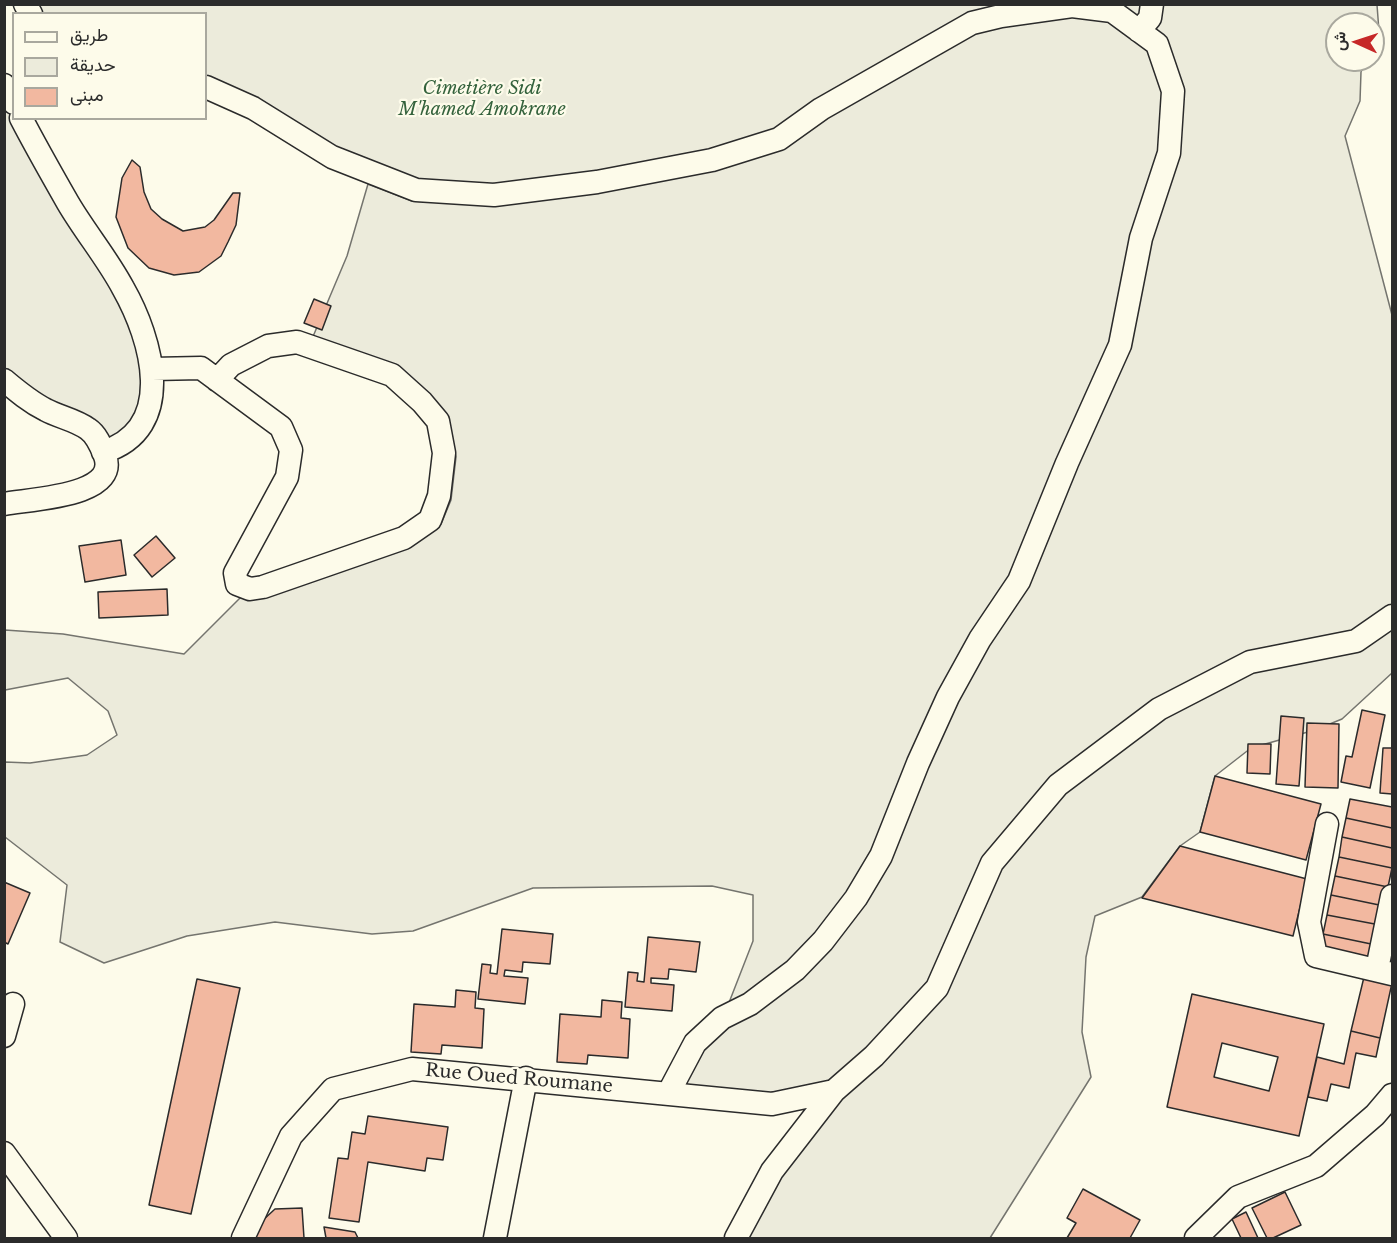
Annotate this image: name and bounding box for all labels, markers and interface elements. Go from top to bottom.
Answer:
legend [12,12,207,120]
north arrow [1325,12,1385,72]
text: طريق [70,24,108,46]
text: ش [1329,31,1350,51]
text: حديقة [70,54,116,76]
park label: Cimetière Sidi M'hamed Amokrane [398,78,566,121]
text: مبنى [70,84,104,106]
street label: Rue Oued Roumane [424,1060,614,1098]

